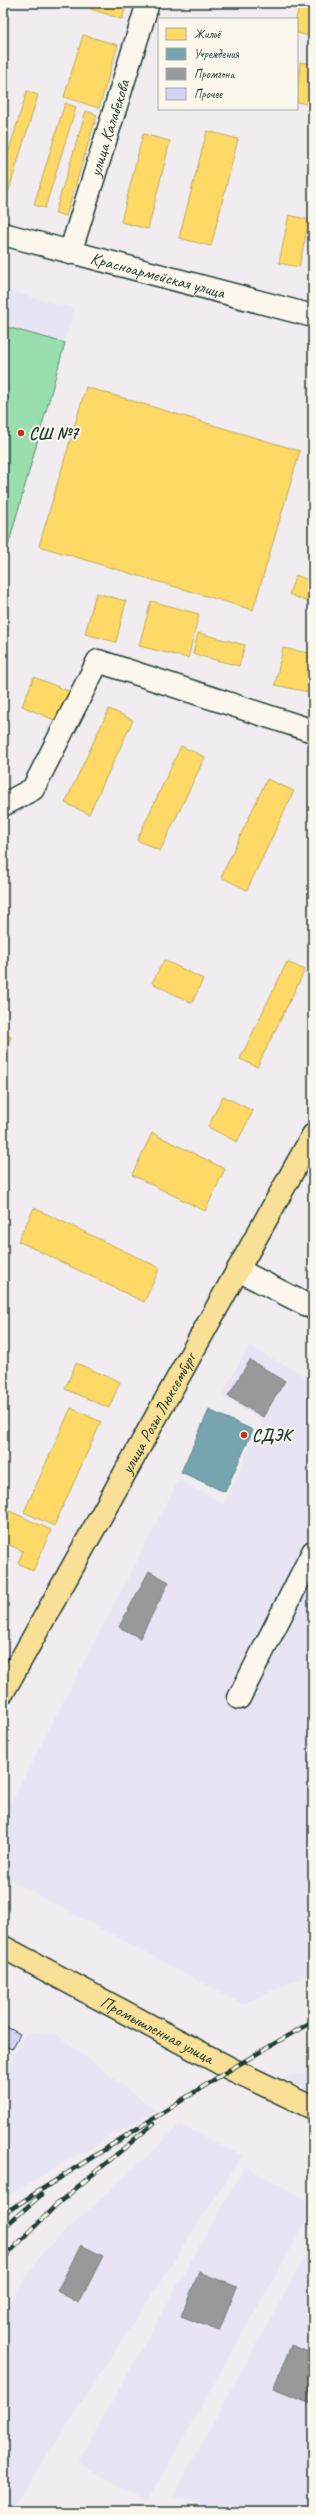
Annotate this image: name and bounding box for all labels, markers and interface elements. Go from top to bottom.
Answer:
legend [158,18,298,110]
text: Жильё [194,26,222,42]
text: Учреждения [194,46,240,62]
text: Промзона [194,66,236,82]
street label: улица Калабекова [84,76,134,180]
text: Прочее [194,86,223,102]
street label: Красноармейская улица [88,247,228,303]
place label: СШ №7 [29,423,80,444]
marker: СШ №7 [16,428,26,438]
street label: улица Розы Люксембург [116,1347,201,1478]
place label: СДЭК [252,1425,294,1446]
marker: СДЭК [239,1430,249,1440]
street label: Промышленная улица [97,1991,219,2069]

